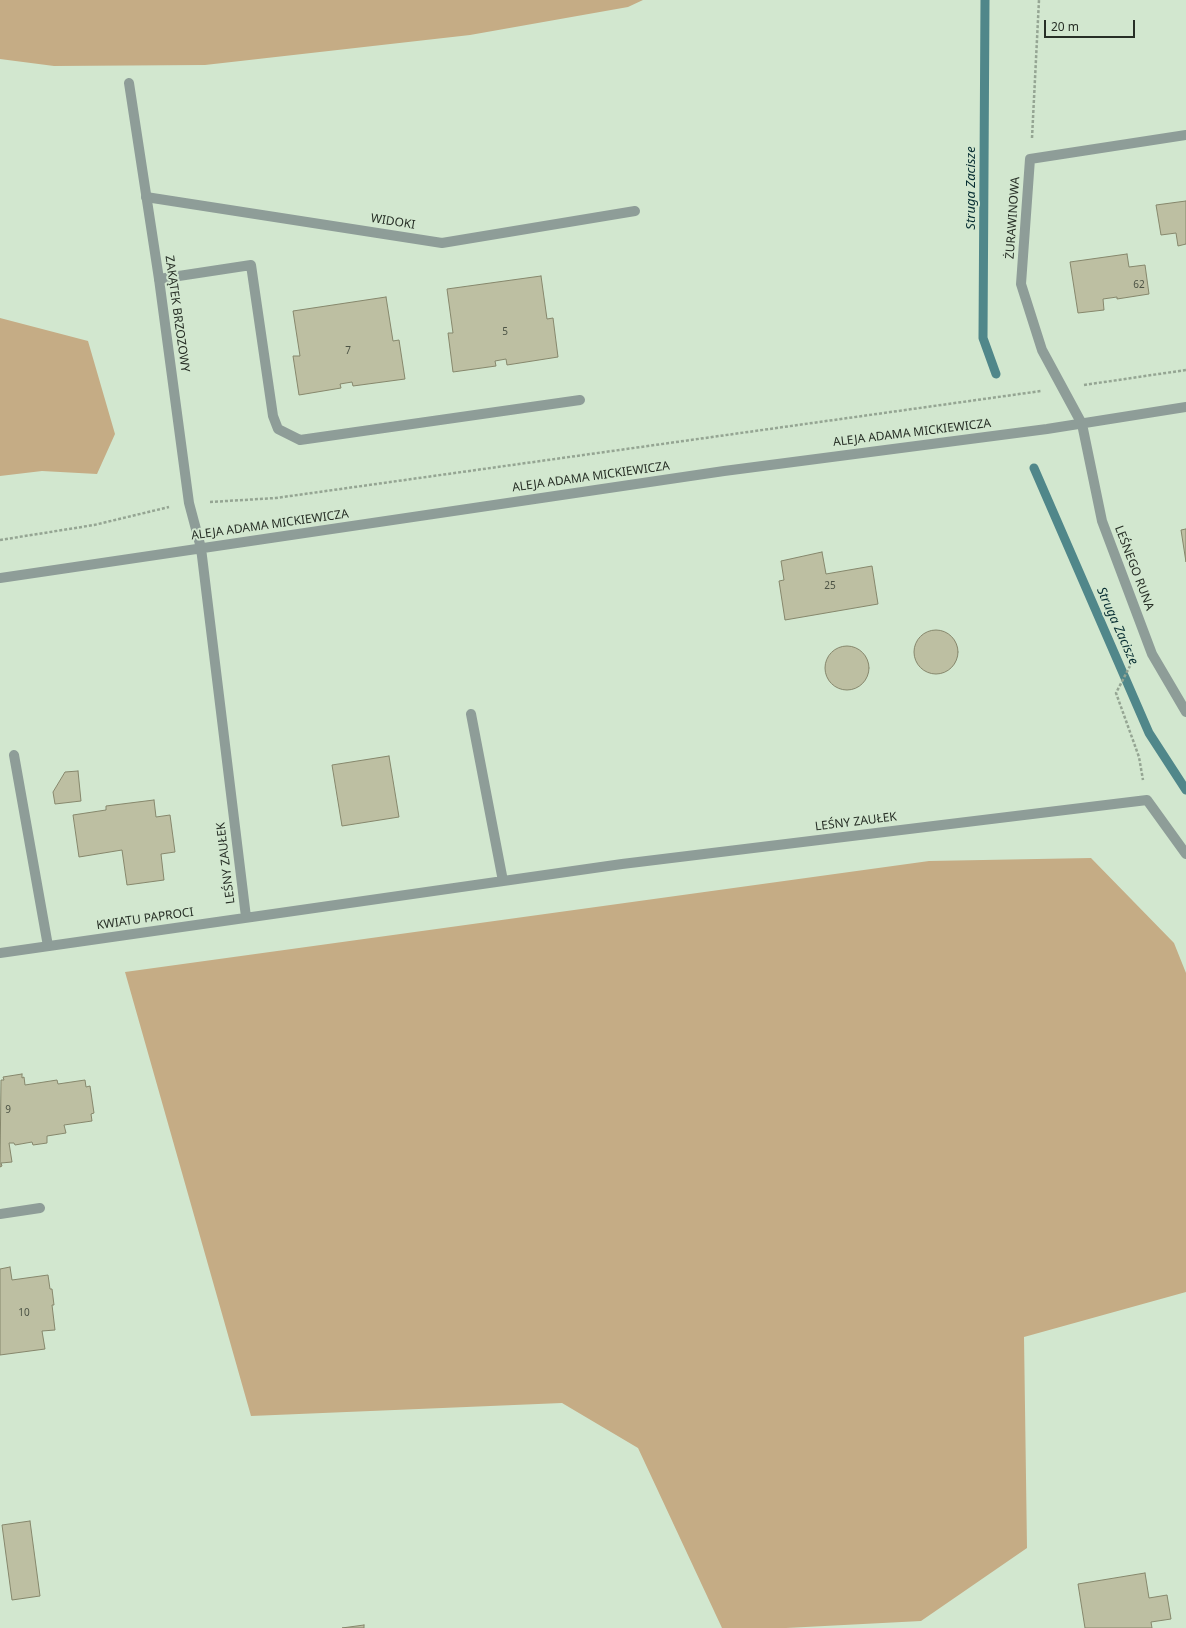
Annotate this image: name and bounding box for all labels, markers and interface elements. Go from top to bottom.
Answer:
scale bar [1046,12,1137,38]
text: 20 m [1051,18,1079,35]
water label: Struga Zacisze [963,146,979,230]
street label: ŻURAWINOWA [1003,176,1023,260]
street label: WIDOKI [370,211,416,233]
street label: ZAKĄTEK BRZOZOWY [162,255,192,373]
house number: 62 [1133,279,1145,291]
house number: 5 [502,326,508,338]
house number: 7 [345,345,351,357]
street label: ALEJA ADAMA MICKIEWICZA [832,416,992,450]
street label: ALEJA ADAMA MICKIEWICZA [511,459,671,495]
street label: ALEJA ADAMA MICKIEWICZA [190,507,350,543]
street label: LEŚNEGO RUNA [1111,524,1157,612]
house number: 25 [824,580,836,592]
water label: Struga Zacisze [1093,585,1141,667]
street label: LEŚNY ZAUŁEK [814,810,898,834]
street label: LEŚNY ZAUŁEK [214,821,238,905]
street label: KWIATU PAPROCI [95,905,195,933]
house number: 9 [5,1104,11,1116]
house number: 10 [18,1307,30,1319]

